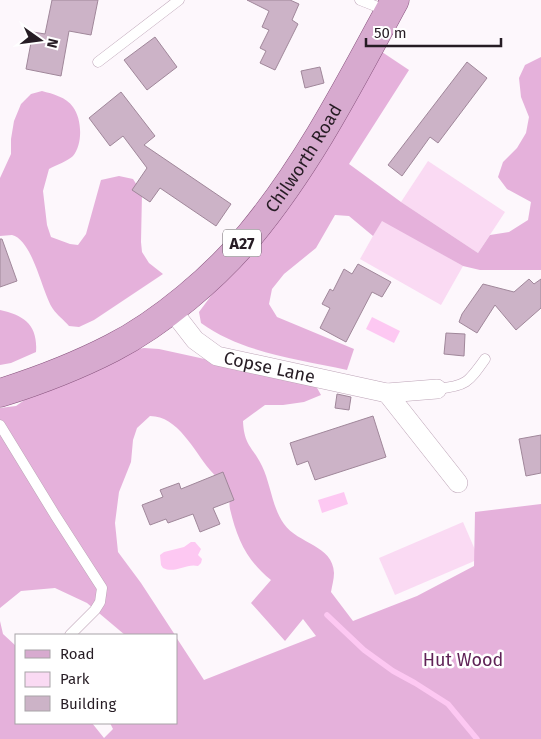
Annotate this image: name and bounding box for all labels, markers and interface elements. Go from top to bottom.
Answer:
north arrow [15,15,65,65]
scale bar [366,15,501,47]
text: 50 m [374,24,407,42]
text: N [43,36,62,50]
street label: Chilworth Road [261,100,347,217]
road number: A27 [223,230,261,256]
street label: Copse Lane [222,347,317,388]
legend [15,634,178,724]
text: Road [60,645,95,663]
park label: Hut Wood [423,649,503,671]
text: Park [60,670,90,688]
text: Building [60,695,116,713]

